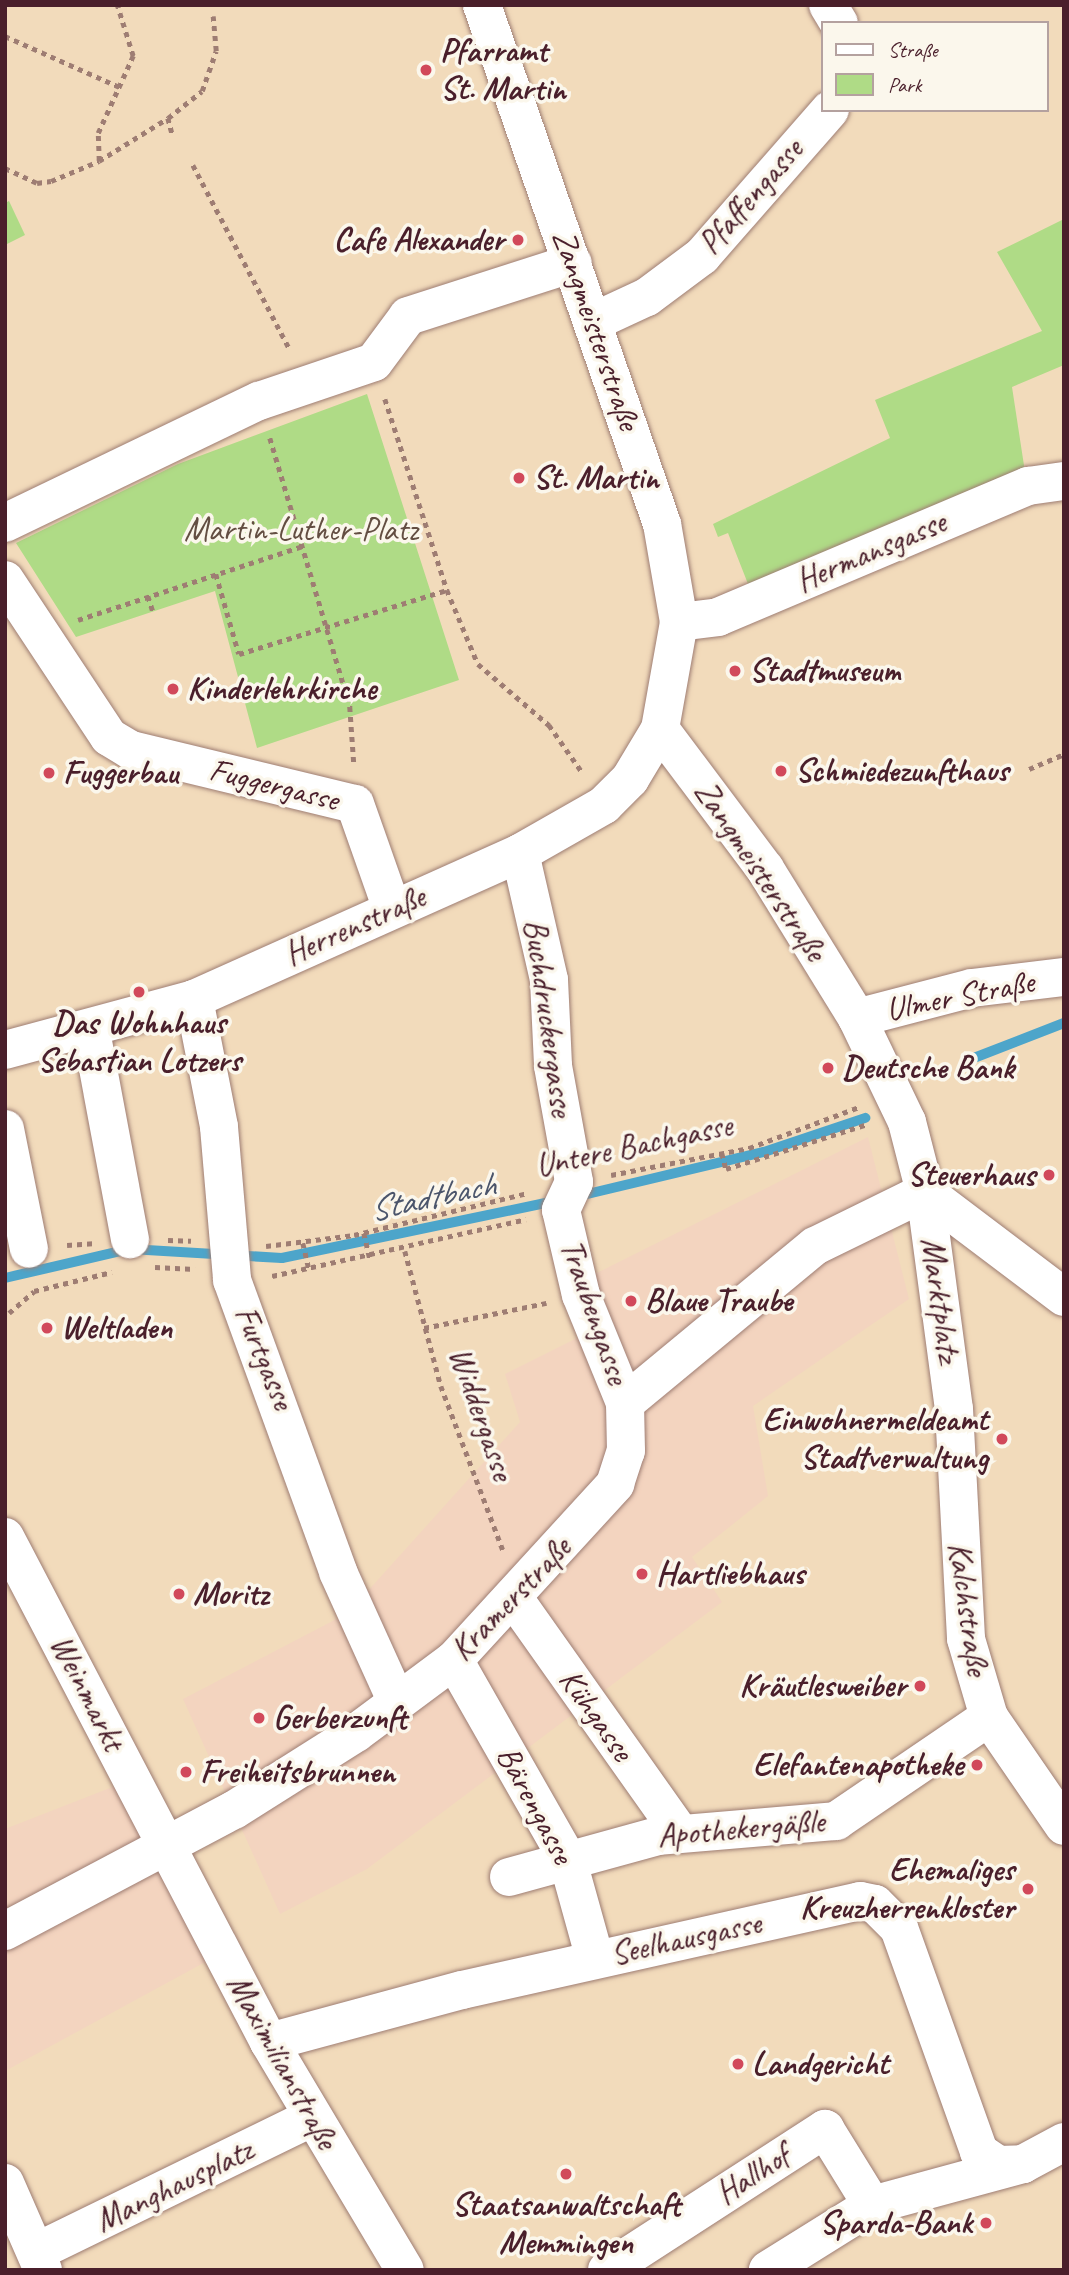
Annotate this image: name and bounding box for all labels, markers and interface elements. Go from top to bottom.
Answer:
legend [820,21,1048,112]
place label: Pfarramt St. Martin [440,31,566,109]
text: Straße [888,37,938,63]
marker: Pfarramt St. Martin [418,62,434,78]
text: Park [888,72,921,98]
street label: Pfaffengasse [690,131,812,263]
place label: Cafe Alexander [335,220,504,260]
street label: Zangmeisterstraße [543,225,649,435]
marker: Cafe Alexander [510,232,526,248]
place label: St. Martin [533,458,659,498]
marker: St. Martin [511,470,527,486]
street label: Hermansgasse [790,503,952,601]
park label: Martin-Luther-Platz [184,510,418,550]
place label: Stadtmuseum [749,651,900,691]
marker: Stadtmuseum [727,663,743,679]
place label: Kinderlehrkirche [187,669,376,709]
marker: Kinderlehrkirche [165,681,181,697]
street label: Fuggergasse [205,750,343,820]
place label: Schmiedezunfthaus [795,751,1008,791]
place label: Fuggerbau [63,753,178,793]
marker: Schmiedezunfthaus [773,763,789,779]
marker: Fuggerbau [41,765,57,781]
street label: Zangmeisterstraße [685,773,835,969]
street label: Herrenstraße [278,877,432,975]
street label: Buchdruckergasse [515,917,581,1119]
street label: Ulmer Straße [882,962,1038,1030]
marker: Das Wohnhaus Sebastian Lotzers [131,984,147,1000]
place label: Das Wohnhaus Sebastian Lotzers [37,1003,241,1081]
place label: Deutsche Bank [842,1048,1014,1088]
marker: Deutsche Bank [820,1060,836,1076]
street label: Untere Bachgasse [532,1106,736,1186]
place label: Steuerhaus [907,1155,1035,1195]
water label: Stadtbach [365,1163,499,1231]
marker: Steuerhaus [1041,1167,1057,1183]
street label: Traubengasse [551,1235,637,1389]
street label: Marktplatz [912,1235,968,1365]
place label: Blaue Traube [645,1281,791,1321]
marker: Blaue Traube [623,1293,639,1309]
street label: Furtgasse [225,1301,303,1415]
place label: Weltladen [61,1308,172,1348]
marker: Weltladen [39,1320,55,1336]
street label: Widdergasse [440,1342,522,1486]
place label: Einwohnermeldeamt Stadtverwaltung [763,1400,988,1478]
marker: Einwohnermeldeamt Stadtverwaltung [994,1431,1010,1447]
street label: Kramerstraße [442,1529,580,1669]
street label: Kalchstraße [939,1540,997,1678]
place label: Hartliebhaus [656,1554,804,1594]
marker: Hartliebhaus [634,1566,650,1582]
place label: Moritz [193,1574,269,1614]
marker: Moritz [171,1586,187,1602]
street label: Weinmarkt [41,1629,133,1757]
street label: Kühgasse [550,1661,642,1769]
place label: Kräutlesweiber [739,1666,906,1706]
marker: Kräutlesweiber [912,1678,928,1694]
place label: Gerberzunft [273,1698,407,1738]
marker: Gerberzunft [251,1710,267,1726]
street label: Bärengasse [488,1740,582,1870]
place label: Elefantenapotheke [753,1745,963,1785]
place label: Freiheitsbrunnen [200,1752,395,1792]
marker: Elefantenapotheke [969,1757,985,1773]
marker: Freiheitsbrunnen [178,1764,194,1780]
street label: Apothekergäßle [656,1802,826,1856]
place label: Ehemaliges Kreuzherrenkloster [800,1850,1014,1928]
marker: Ehemaliges Kreuzherrenkloster [1020,1881,1036,1897]
street label: Seelhausgasse [607,1904,765,1974]
street label: Maximilianstraße [218,1968,346,2156]
place label: Landgericht [752,2044,889,2084]
marker: Landgericht [730,2056,746,2072]
street label: Manghausplatz [89,2131,259,2241]
street label: Hallhof [709,2137,797,2213]
marker: Staatsanwaltschaft Memmingen [558,2166,574,2182]
place label: Staatsanwaltschaft Memmingen [452,2185,680,2263]
place label: Sparda-Bank [820,2203,972,2243]
marker: Sparda-Bank [978,2215,994,2231]

